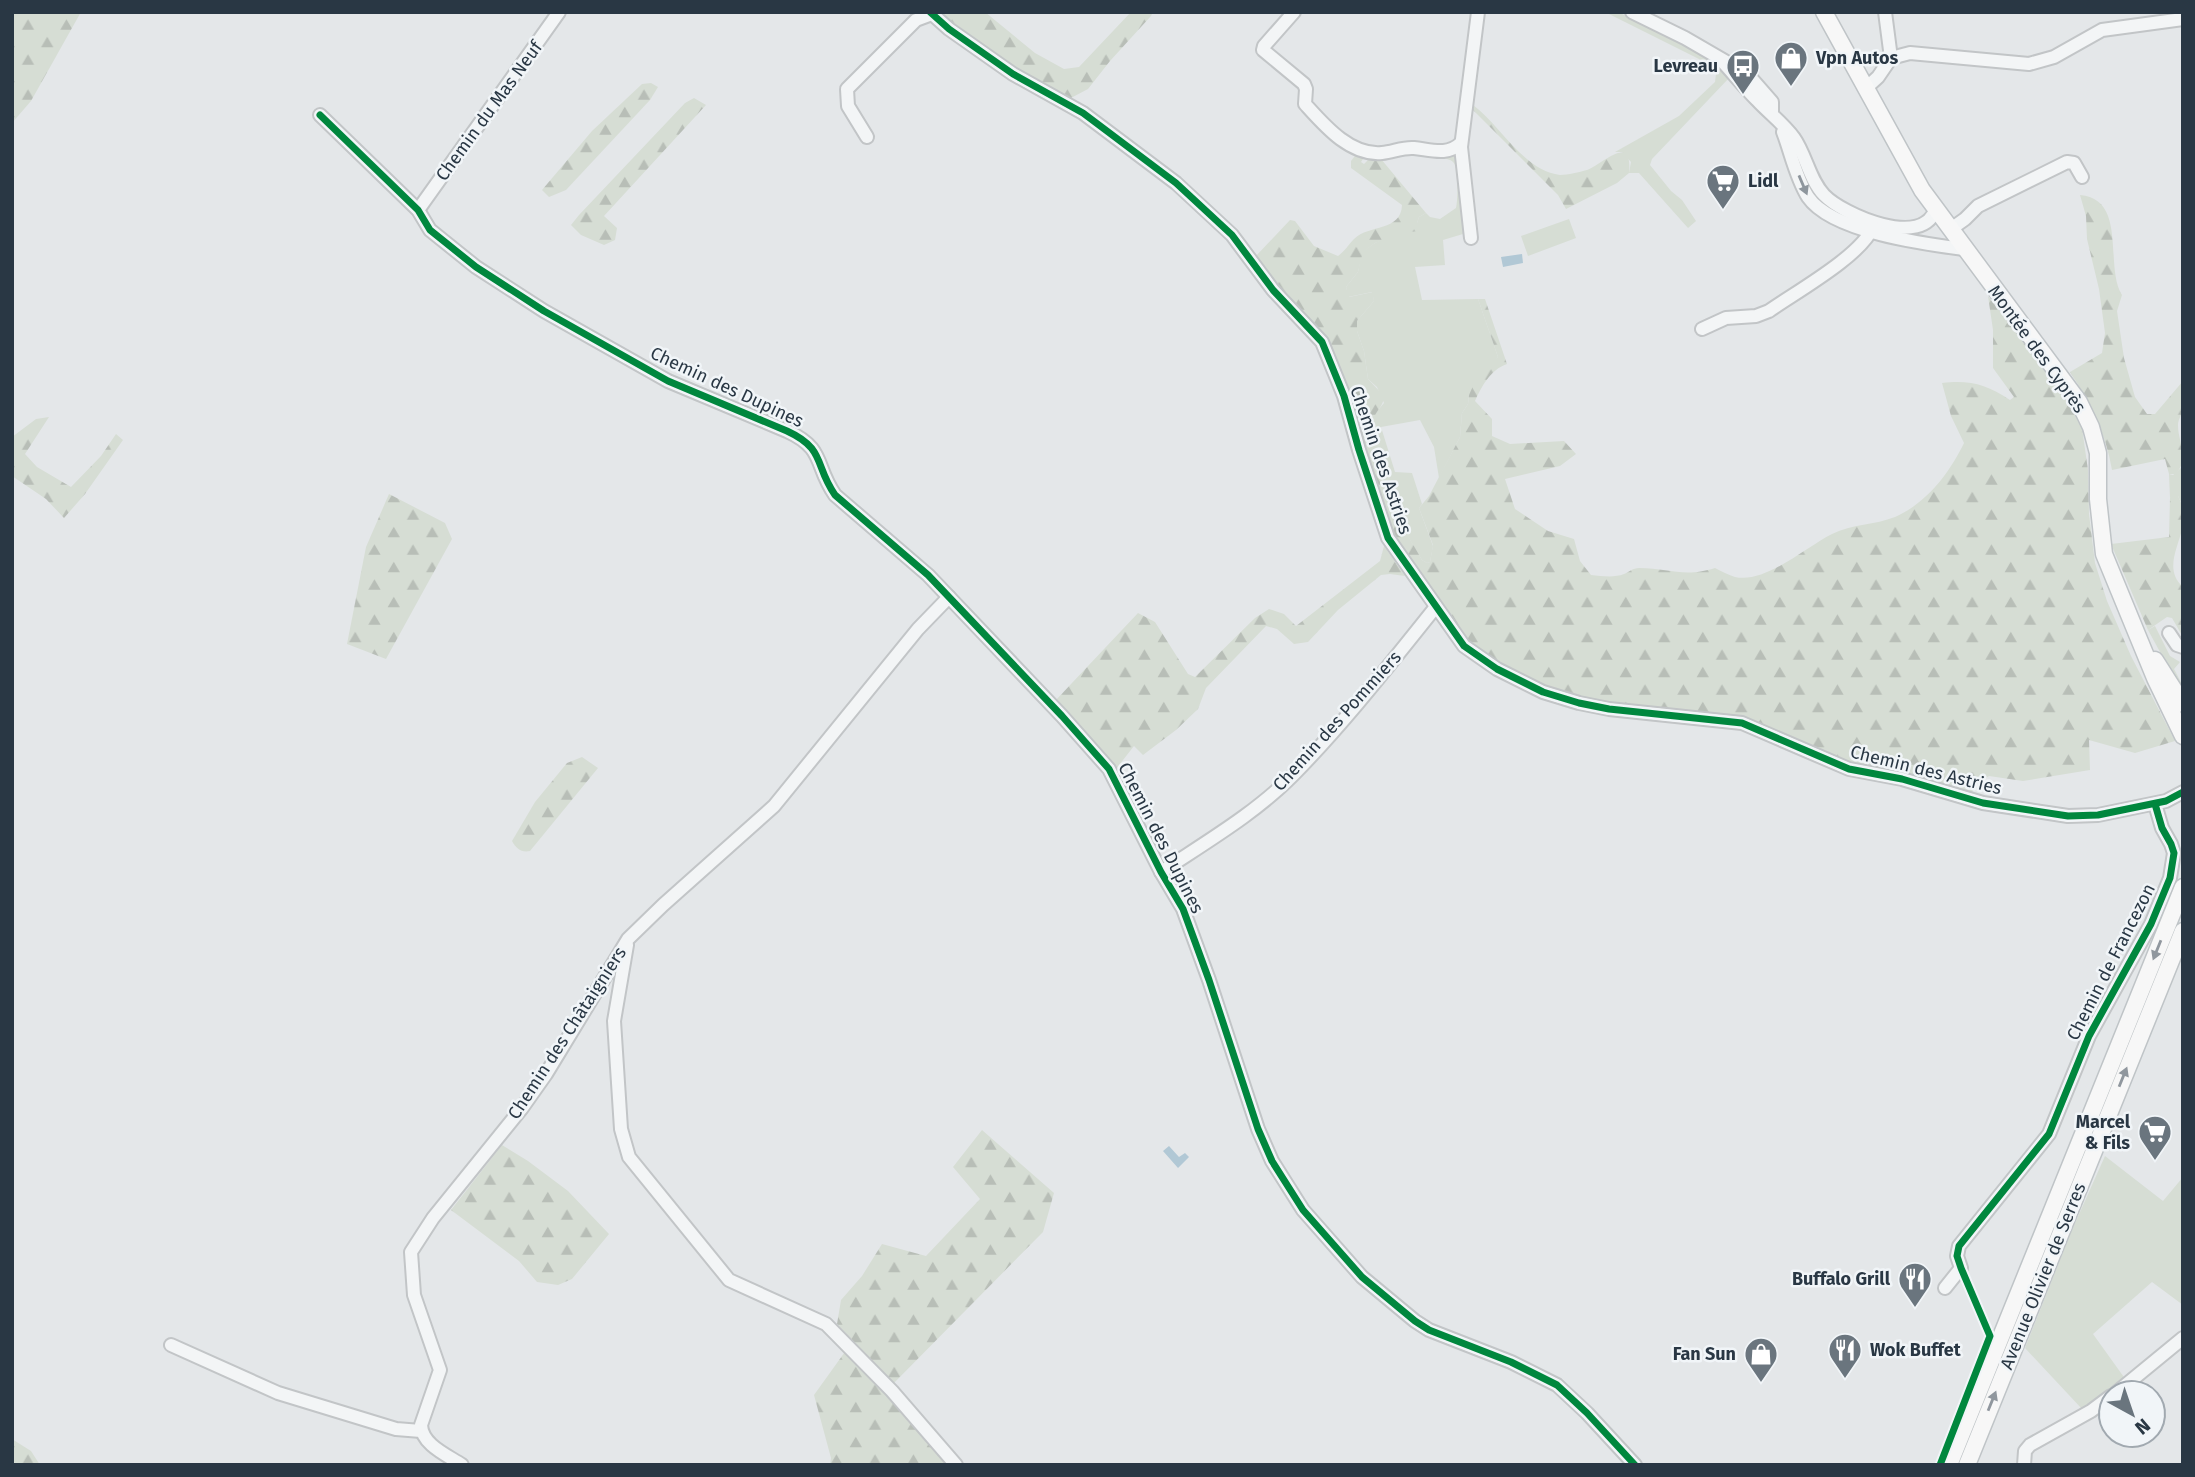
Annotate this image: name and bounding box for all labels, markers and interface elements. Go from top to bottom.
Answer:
street label: Chemin du Mas Neuf [431,35,548,185]
shop icon: Vpn Autos [1772,39,1810,88]
bus stop icon: Levreau [1724,47,1762,96]
place label: Vpn Autos [1815,47,1899,69]
place label: Levreau [1654,55,1718,77]
supermarket icon: Lidl [1704,162,1742,211]
place label: Lidl [1748,170,1779,192]
one-way arrow [1797,175,1809,195]
street label: Montée des Cyprès [1983,281,2091,417]
street label: Chemin des Dupines [647,342,807,432]
street label: Chemin des Astries [1345,383,1417,537]
street label: Chemin des Pommiers [1268,646,1406,796]
street label: Chemin des Astries [1848,741,2004,799]
street label: Chemin des Dupines [1113,759,1209,917]
street label: Chemin de Francezon [2062,880,2160,1044]
one-way arrow [2152,940,2163,961]
street label: Chemin des Châtaigniers [503,943,631,1123]
one-way arrow [2118,1066,2129,1087]
place label: Marcel & Fils [2076,1111,2131,1154]
supermarket icon: Marcel & Fils [2136,1113,2174,1162]
street label: Avenue Olivier de Serres [1995,1179,2091,1373]
restaurant icon: Buffalo Grill [1896,1260,1934,1309]
place label: Buffalo Grill [1792,1268,1891,1290]
restaurant icon: Wok Buffet [1826,1331,1864,1380]
shop icon: Fan Sun [1742,1335,1780,1384]
place label: Wok Buffet [1870,1339,1962,1361]
place label: Fan Sun [1673,1343,1736,1365]
north arrow [2097,1379,2167,1449]
one-way arrow [1987,1391,1998,1412]
text: N [2130,1414,2155,1440]

